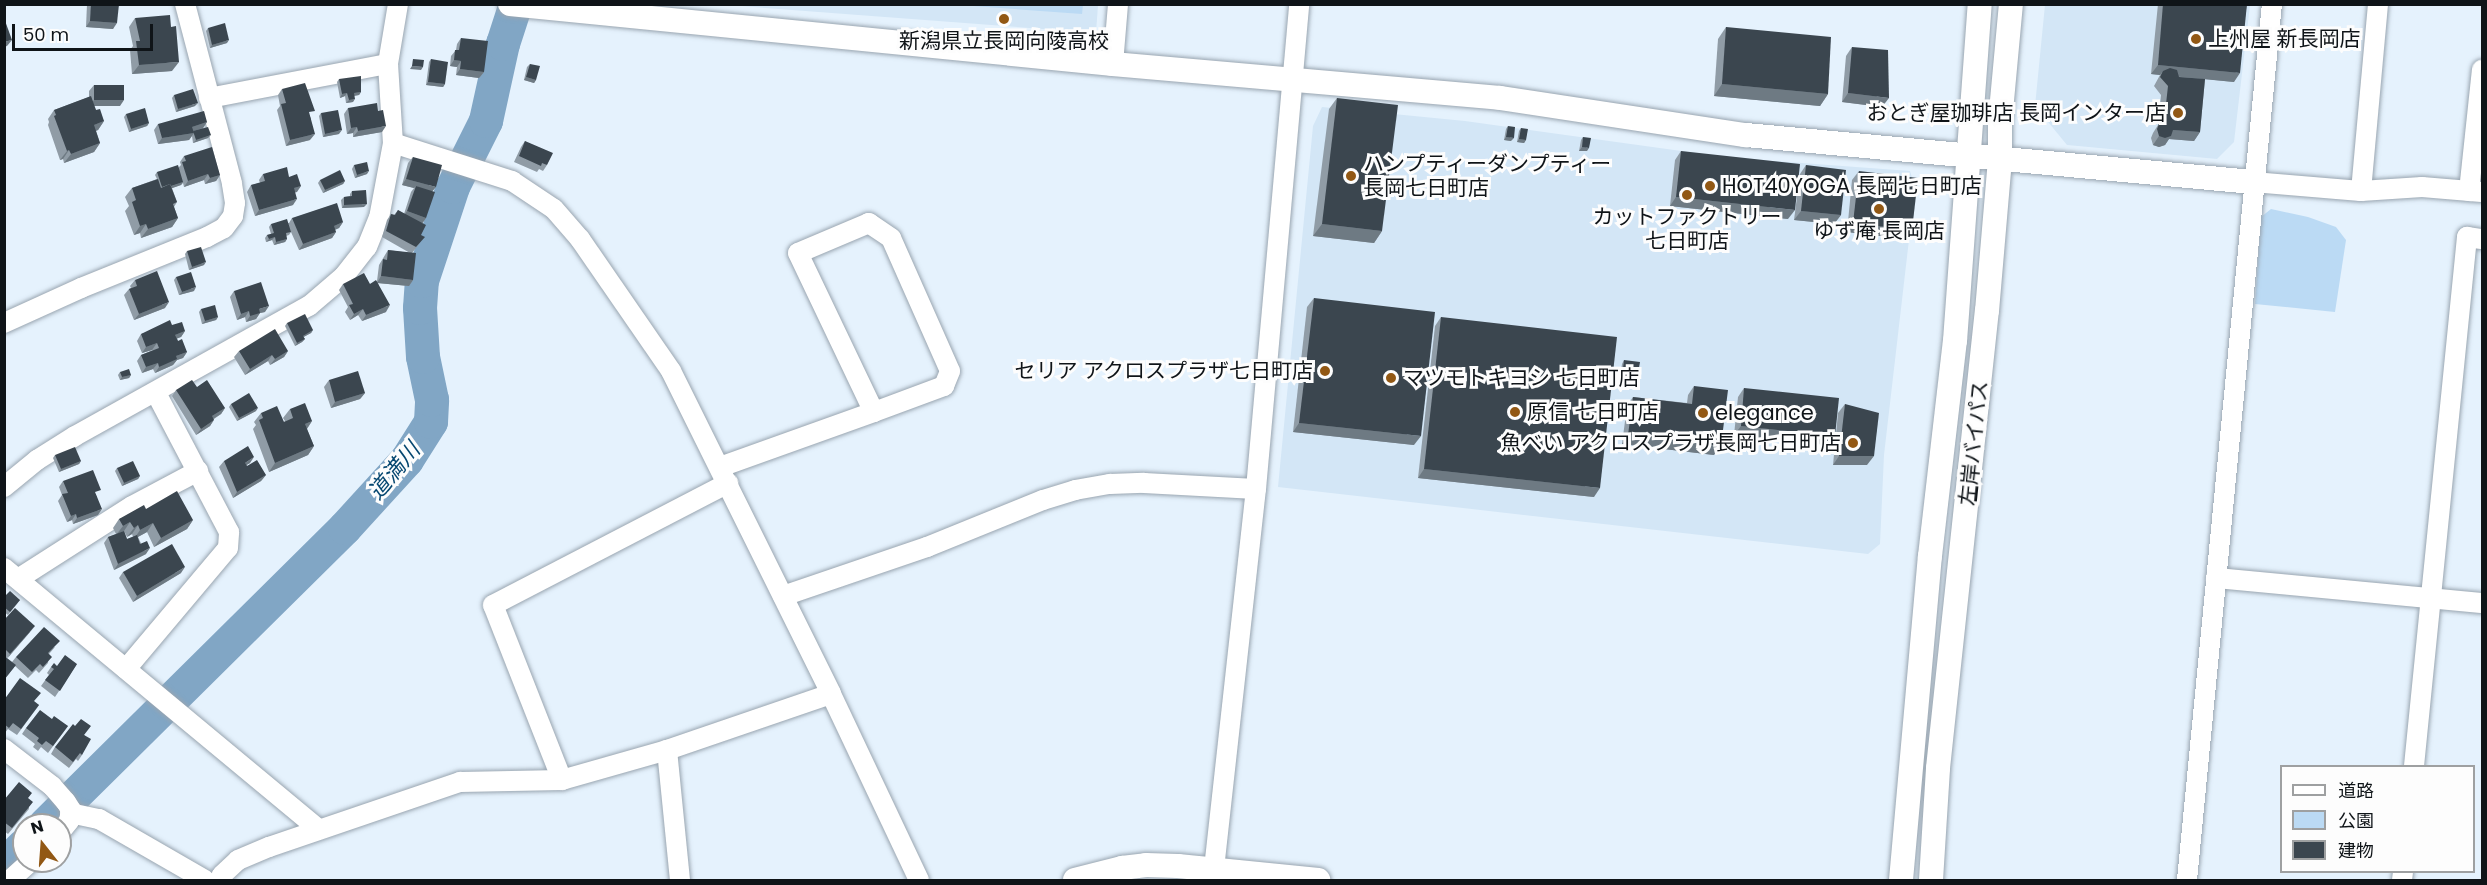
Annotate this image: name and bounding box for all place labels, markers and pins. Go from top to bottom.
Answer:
marker: 新潟県立長岡向陵高校 [997,12,1011,26]
place label: 上州屋 新長岡店 [2208,26,2361,52]
place label: 新潟県立長岡向陵高校 [899,28,1109,54]
marker: 上州屋 新長岡店 [2189,32,2203,46]
place label: おとぎ屋珈琲店 長岡インター店 [1866,100,2166,126]
marker: おとぎ屋珈琲店 長岡インター店 [2171,106,2185,120]
place label: ハンプティーダンプティー 長岡七日町店 [1363,151,1615,201]
marker: ハンプティーダンプティー 長岡七日町店 [1344,169,1358,183]
place label: HOT40YOGA 長岡七日町店 [1722,173,1982,199]
marker: HOT40YOGA 長岡七日町店 [1703,179,1717,193]
marker: カットファクトリー 七日町店 [1680,188,1694,202]
marker: ゆず庵 長岡店 [1872,202,1886,216]
place label: カットファクトリー 七日町店 [1593,204,1781,254]
place label: ゆず庵 長岡店 [1813,218,1945,244]
place label: セリア アクロスプラザ七日町店 [1013,358,1313,384]
marker: セリア アクロスプラザ七日町店 [1318,364,1332,378]
place label: マツモトキヨシ 七日町店 [1403,365,1640,391]
marker: マツモトキヨシ 七日町店 [1384,371,1398,385]
place label: 原信 七日町店 [1527,399,1659,425]
place label: elegance [1715,400,1814,426]
marker: 原信 七日町店 [1508,405,1522,419]
marker: elegance [1696,406,1710,420]
place label: 魚べい アクロスプラザ長岡七日町店 [1499,430,1841,456]
marker: 魚べい アクロスプラザ長岡七日町店 [1846,436,1860,450]

